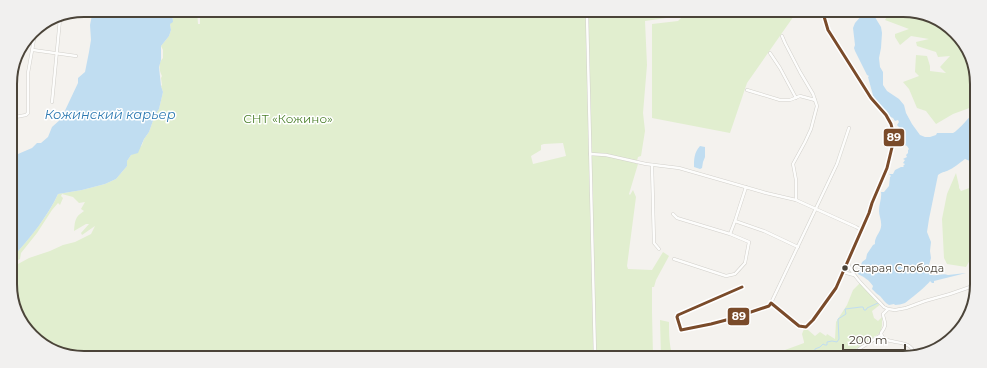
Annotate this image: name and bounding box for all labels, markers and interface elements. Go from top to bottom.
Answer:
water label: Кожинский карьер [44,106,176,122]
park label: СНТ «Кожино» [243,111,333,126]
line badge: 89 [883,128,905,147]
text: 89 [887,130,901,144]
place label: Старая Слобода [852,261,944,275]
marker: Старая Слобода [840,263,850,273]
line badge: 89 [727,307,750,326]
text: 89 [732,309,746,323]
scale bar [843,326,905,352]
text: 200 m [849,332,888,347]

